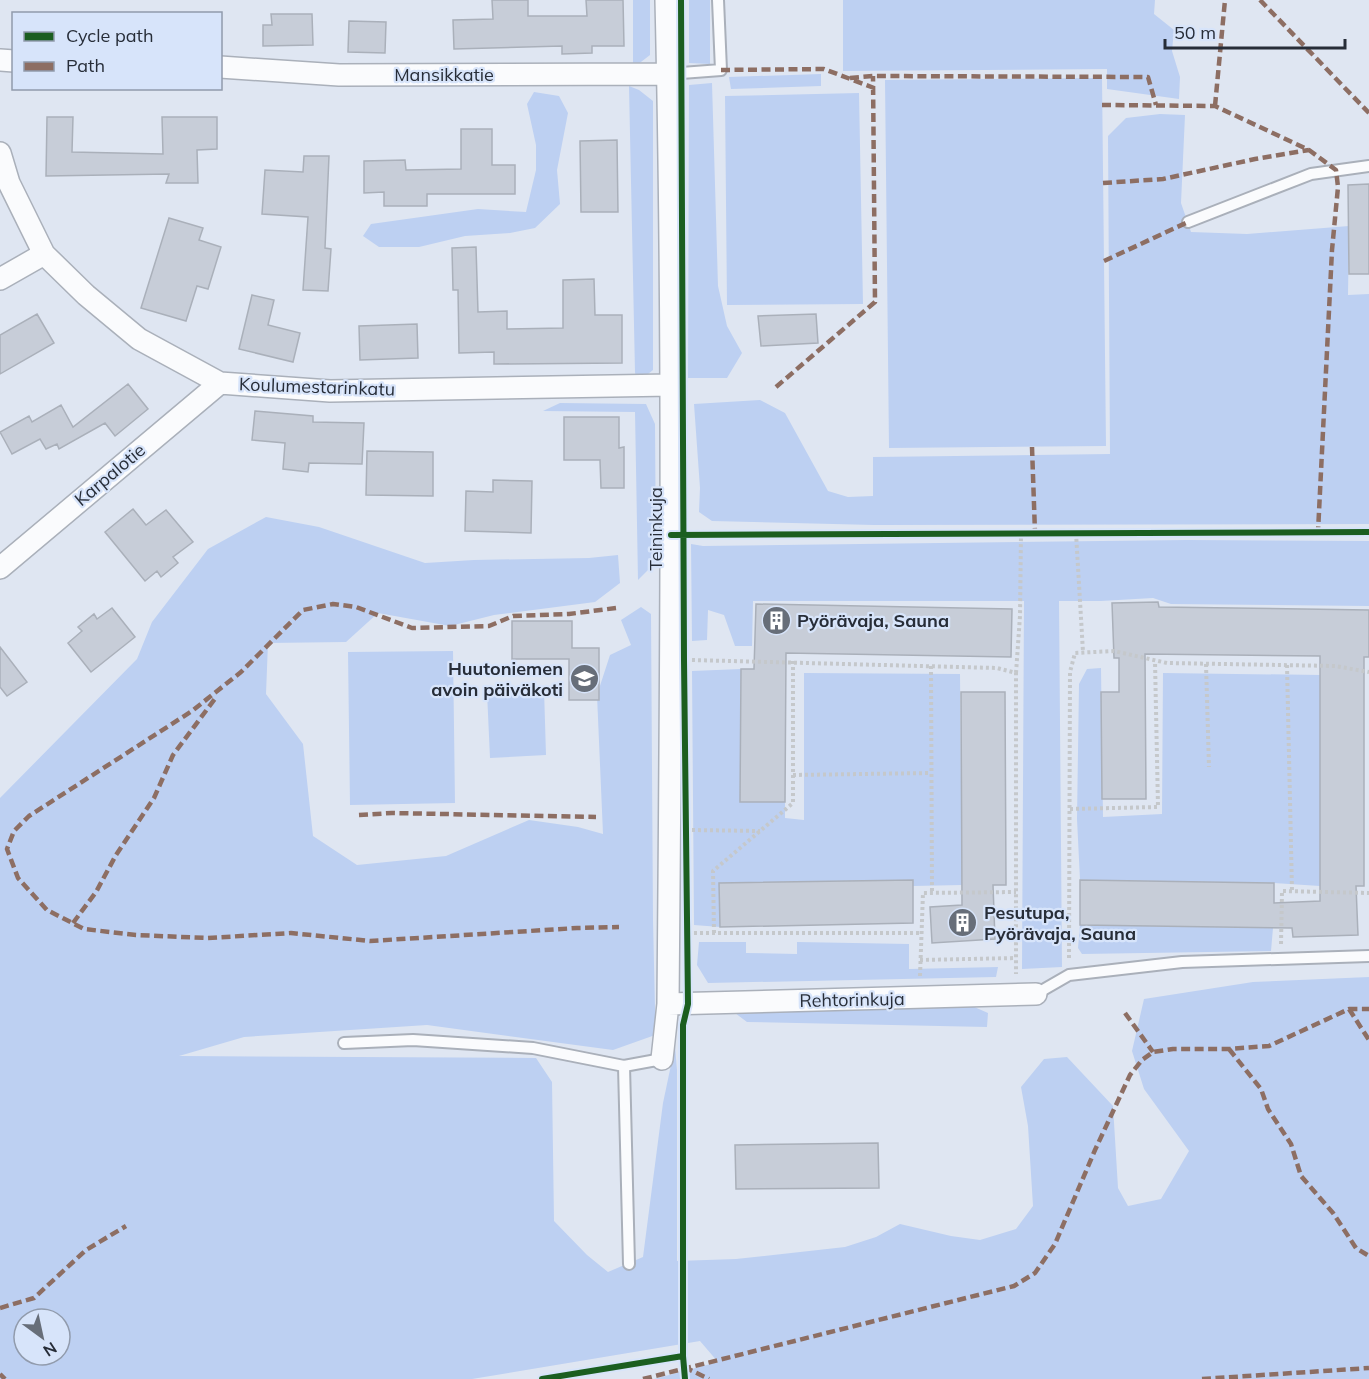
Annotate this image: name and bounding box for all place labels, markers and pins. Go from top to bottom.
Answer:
building icon: Pyörävaja, Sauna [760,605,792,637]
place label: Pyörävaja, Sauna [797,609,949,632]
place label: Huutoniemen avoin päiväkoti [431,657,563,701]
school or university icon: Huutoniemen avoin päiväkoti [568,663,600,695]
place label: Pesutupa, Pyörävaja, Sauna [984,901,1136,945]
building icon: Pesutupa, Pyörävaja, Sauna [947,907,979,939]

